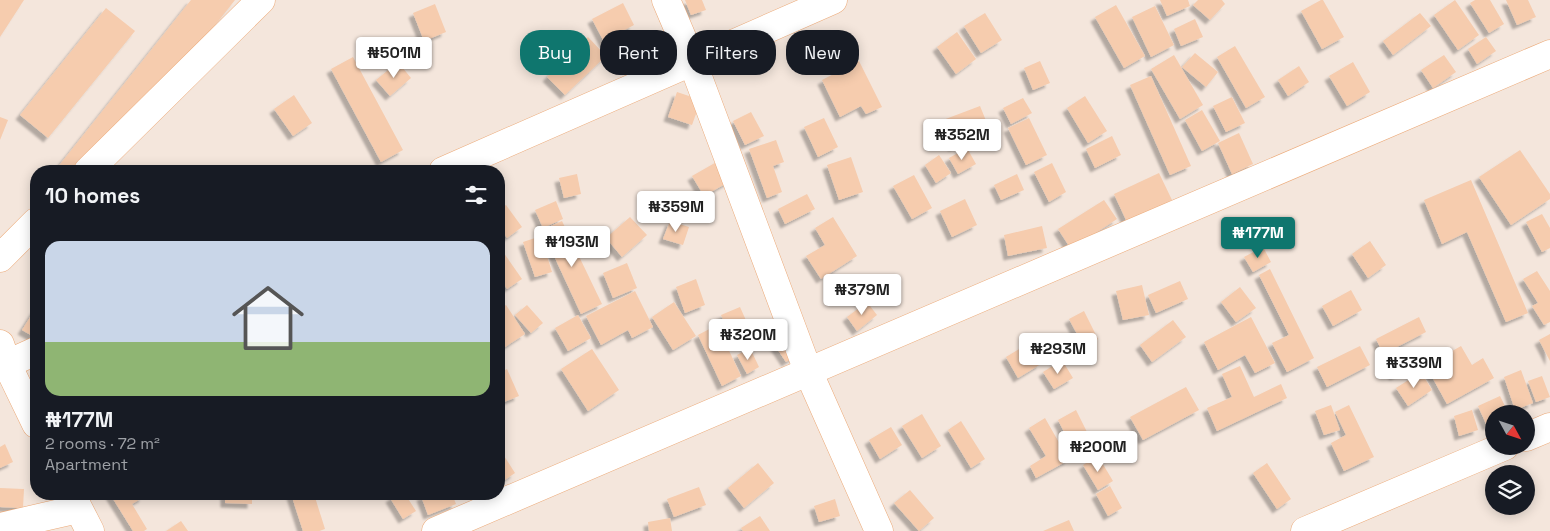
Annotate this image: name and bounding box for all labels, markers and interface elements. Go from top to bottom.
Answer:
chip: Buy [520,30,590,75]
chip: Rent [600,30,677,75]
chip: Filters [687,30,776,75]
chip: New [786,30,859,75]
pin: ₦501M [359,36,429,79]
text: ₦501M [367,42,421,63]
pin: ₦352M [927,119,997,161]
text: ₦352M [934,124,990,145]
icon: filters [462,181,490,209]
text: 10 homes [45,182,140,209]
pin: ₦359M [641,190,711,233]
text: ₦359M [648,196,704,217]
pin: ₦177M [1223,216,1293,259]
text: ₦177M [1232,222,1284,243]
pin: ₦193M [537,226,607,268]
text: ₦193M [545,231,599,252]
icon: home [223,273,313,363]
pin: ₦379M [827,274,897,316]
text: ₦379M [834,279,890,300]
pin: ₦320M [713,318,783,361]
text: ₦320M [720,324,776,345]
pin: ₦293M [1023,332,1093,375]
text: ₦293M [1030,338,1086,359]
pin: ₦339M [1379,346,1449,389]
text: ₦339M [1386,352,1442,373]
north arrow [1485,405,1535,455]
map controls [1485,405,1535,515]
text: ₦177M [45,406,113,433]
pin: ₦200M [1063,430,1133,473]
text: 2 rooms · 72 m² [45,433,160,454]
text: ₦200M [1069,436,1127,457]
text: Apartment [45,454,128,475]
button: layers [1485,465,1535,515]

